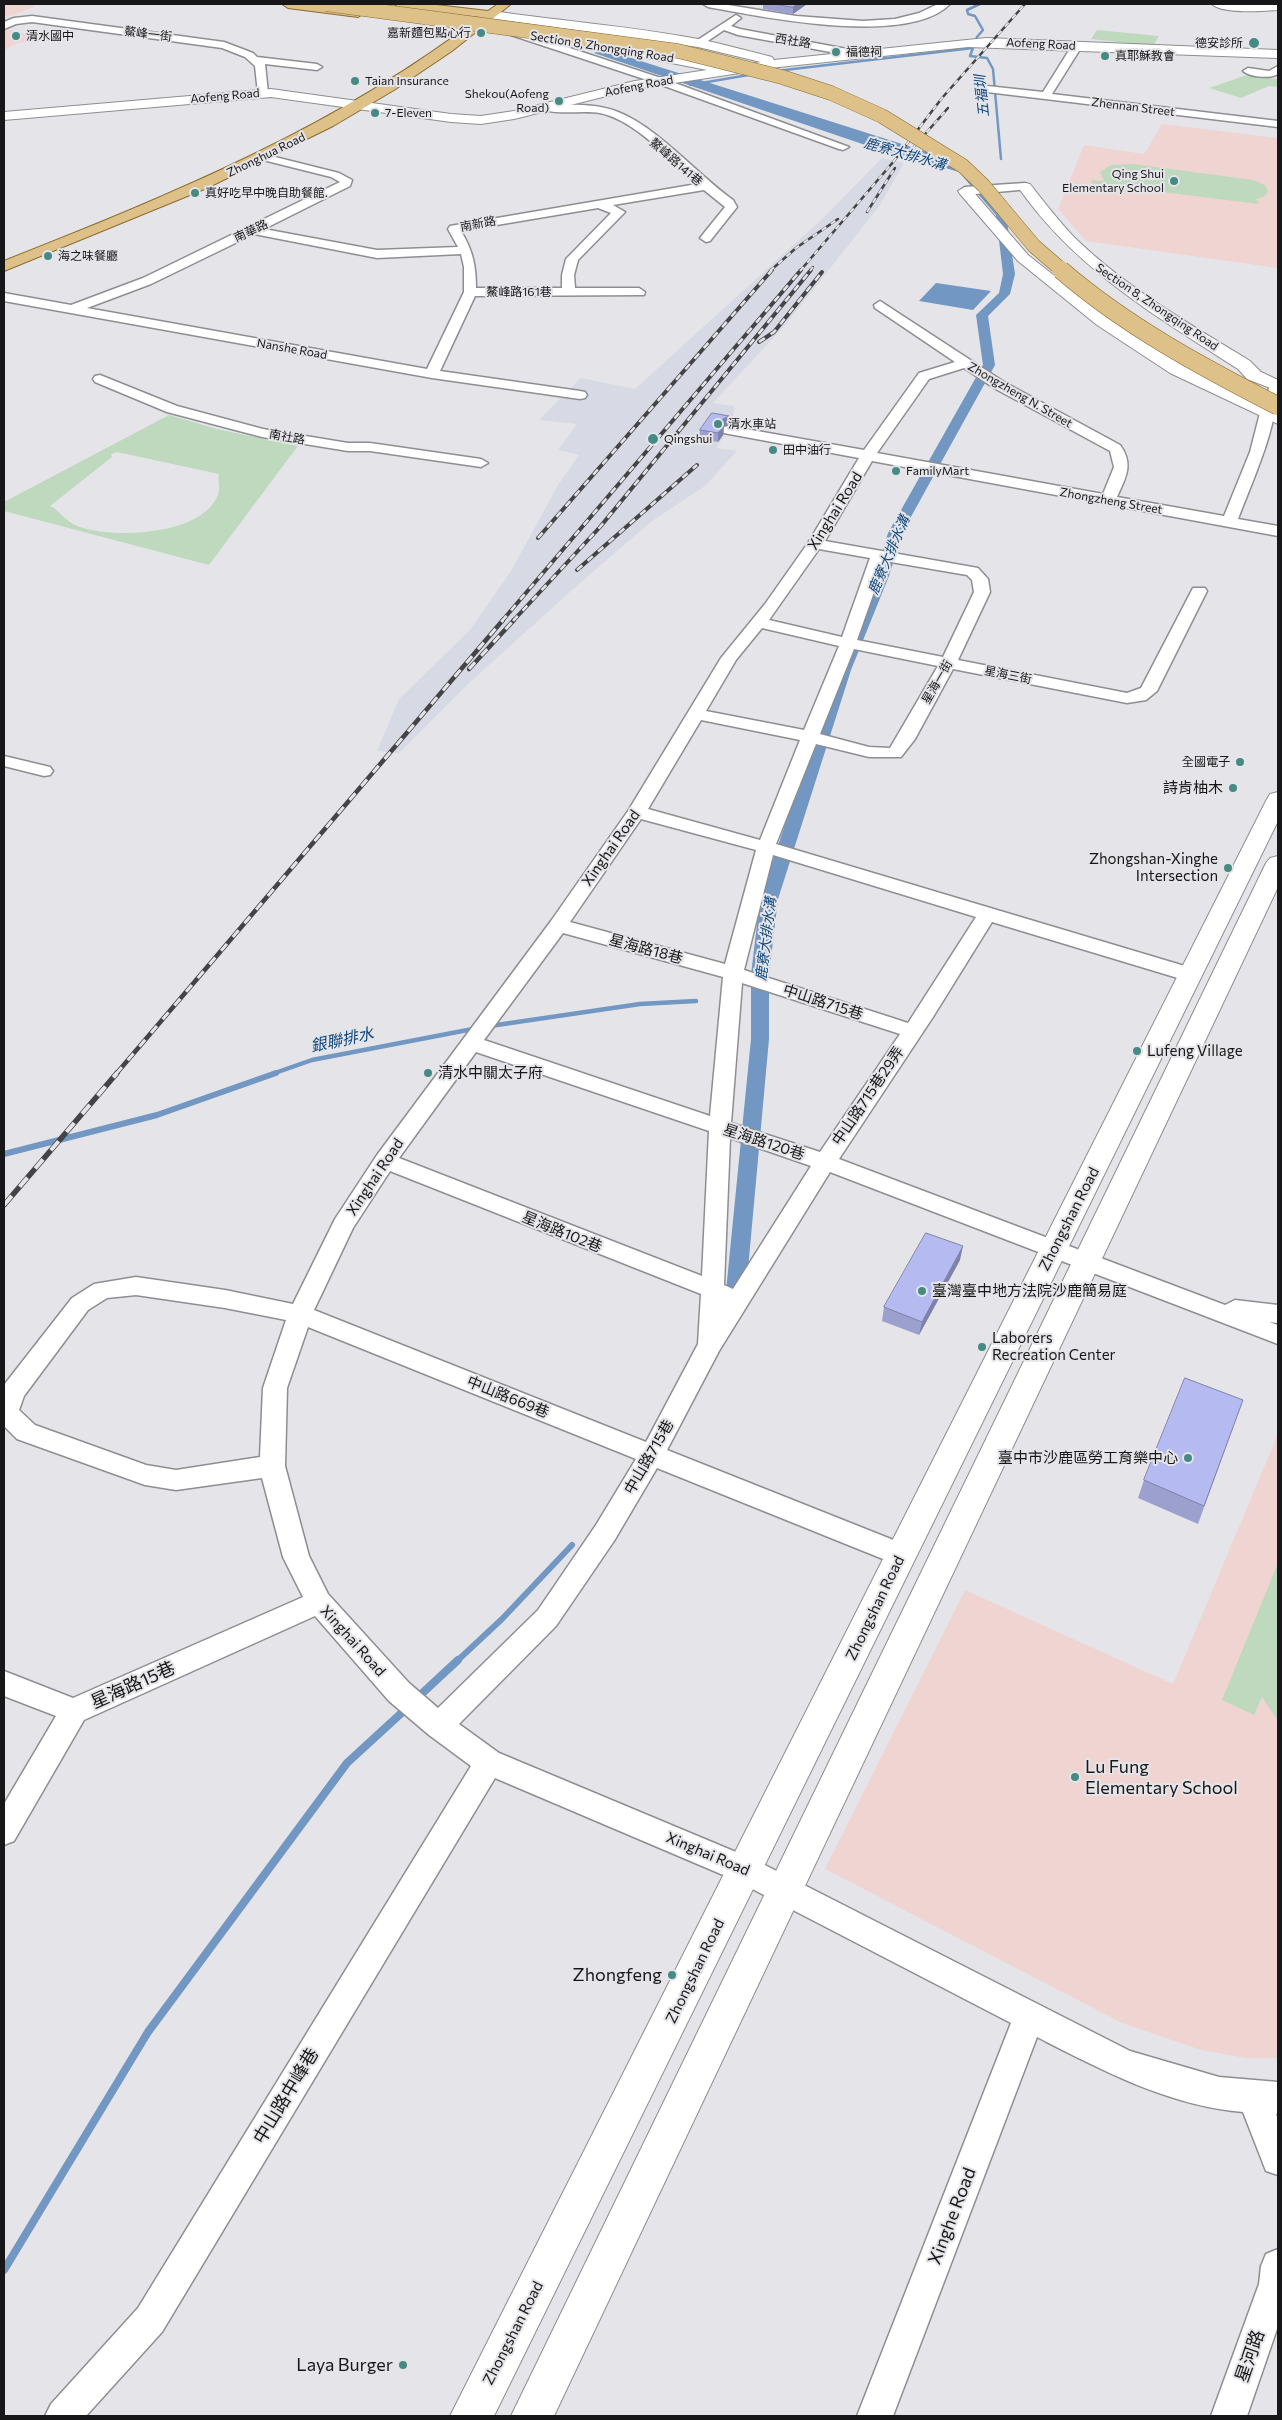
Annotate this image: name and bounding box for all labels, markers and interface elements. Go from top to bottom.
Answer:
street label: 鰲峰一街 [123,24,173,44]
place label: 嘉新麵包點心行 [387,26,471,40]
marker: 嘉新麵包點心行 [475,27,487,39]
place label: 清水國中 [26,29,74,43]
street label: Section 8, Zhongqing Road [529,29,675,65]
marker: 清水國中 [10,30,22,42]
street label: 西社路 [774,31,812,51]
street label: Aofeng Road [1006,35,1076,53]
place label: 德安診所 [1195,36,1243,50]
marker: 德安診所 [1247,36,1261,50]
place label: 福德祠 [846,45,882,59]
marker: 福德祠 [830,46,842,58]
place label: 真耶穌教會 [1115,49,1175,63]
marker: 真耶穌教會 [1099,50,1111,62]
street label: Aofeng Road [603,72,675,100]
place label: Taian Insurance [365,74,449,88]
water label: 五福圳 [971,74,993,118]
marker: Taian Insurance [349,75,361,87]
street label: Aofeng Road [190,86,260,106]
place label: Shekou(Aofeng Road) [465,87,549,115]
marker: Shekou(Aofeng Road) [553,95,565,107]
street label: Zhennan Street [1090,95,1176,119]
place label: 7-Eleven [385,106,432,120]
marker: 7-Eleven [369,107,381,119]
street label: Zhonghua Road [224,130,308,180]
water label: 鹿寮大排水溝 [862,134,948,174]
street label: 鰲峰路141巷 [647,135,705,189]
place label: Qing Shui Elementary School [1062,167,1164,195]
marker: Qing Shui Elementary School [1168,175,1180,187]
place label: 真好吃早中晚自助餐館. [205,186,328,200]
marker: 真好吃早中晚自助餐館. [189,187,201,199]
street label: 南新路 [459,213,497,235]
street label: 南華路 [232,217,270,245]
place label: 海之味餐廳 [58,249,118,263]
marker: 海之味餐廳 [42,250,54,262]
street label: Section 8, Zhongqing Road [1093,260,1221,354]
street label: 鰲峰路161巷 [486,285,552,299]
street label: Nanshe Road [256,336,328,362]
street label: Zhongzheng N. Street [965,359,1075,431]
place label: 清水車站 [728,417,776,431]
marker: 清水車站 [712,418,724,430]
street label: 南社路 [268,427,306,447]
marker: Qingshui [646,432,660,446]
place label: Qingshui [664,432,712,446]
place label: 田中油行 [783,443,831,457]
marker: 田中油行 [767,444,779,456]
place label: FamilyMart [906,464,969,478]
marker: FamilyMart [890,465,902,477]
street label: Xinghai Road [804,469,866,553]
street label: Zhongzheng Street [1058,485,1164,517]
water label: 鹿寮大排水溝 [865,513,913,597]
street label: 星海一街 [919,658,955,706]
street label: 星海三街 [983,663,1033,687]
place label: 全國電子 [1182,755,1230,769]
marker: 全國電子 [1234,756,1246,768]
place label: 詩肯柚木 [1163,779,1223,797]
marker: 詩肯柚木 [1227,782,1239,794]
street label: Xinghai Road [578,806,644,890]
place label: Zhongshan-Xinghe Intersection [1089,850,1218,885]
marker: Zhongshan-Xinghe Intersection [1222,862,1234,874]
water label: 鹿寮大排水溝 [753,896,779,982]
street label: 星海路18巷 [607,931,685,967]
street label: 中山路715巷 [781,981,865,1023]
water label: 銀聯排水 [309,1024,375,1056]
place label: Lufeng Village [1147,1042,1243,1060]
street label: 中山路715巷29弄 [828,1043,908,1149]
marker: Lufeng Village [1131,1045,1143,1057]
place label: 清水中關太子府 [438,1064,543,1082]
marker: 清水中關太子府 [422,1067,434,1079]
street label: 星海路120巷 [721,1120,807,1164]
street label: Xinghai Road [343,1135,407,1219]
street label: Zhongshan Road [1035,1164,1103,1274]
street label: 星海路102巷 [519,1208,605,1256]
place label: 臺灣臺中地方法院沙鹿簡易庭 [932,1282,1127,1300]
marker: 臺灣臺中地方法院沙鹿簡易庭 [916,1285,928,1297]
place label: Laborers Recreation Center [992,1329,1116,1364]
marker: Laborers Recreation Center [976,1341,988,1353]
street label: 中山路669巷 [464,1372,552,1422]
street label: 中山路715巷 [620,1417,678,1497]
place label: 臺中市沙鹿區勞工育樂中心 [998,1449,1178,1467]
marker: 臺中市沙鹿區勞工育樂中心 [1182,1452,1194,1464]
street label: Zhongshan Road [842,1553,908,1663]
street label: Xinghai Road [317,1602,389,1680]
street label: 星海路15巷 [87,1657,179,1713]
place label: Lu Fung Elementary School [1085,1756,1238,1798]
marker: Lu Fung Elementary School [1069,1771,1081,1783]
street label: Xinghai Road [664,1828,752,1880]
street label: Zhongshan Road [662,1916,728,2026]
place label: Zhongfeng [573,1964,662,1986]
marker: Zhongfeng [666,1969,678,1981]
street label: 中山路中峰巷 [249,2044,323,2148]
street label: Xinghe Road [924,2164,980,2268]
street label: Zhongshan Road [479,2278,547,2388]
street label: 星河路 [1231,2327,1269,2385]
place label: Laya Burger [296,2354,393,2376]
marker: Laya Burger [397,2359,409,2371]

